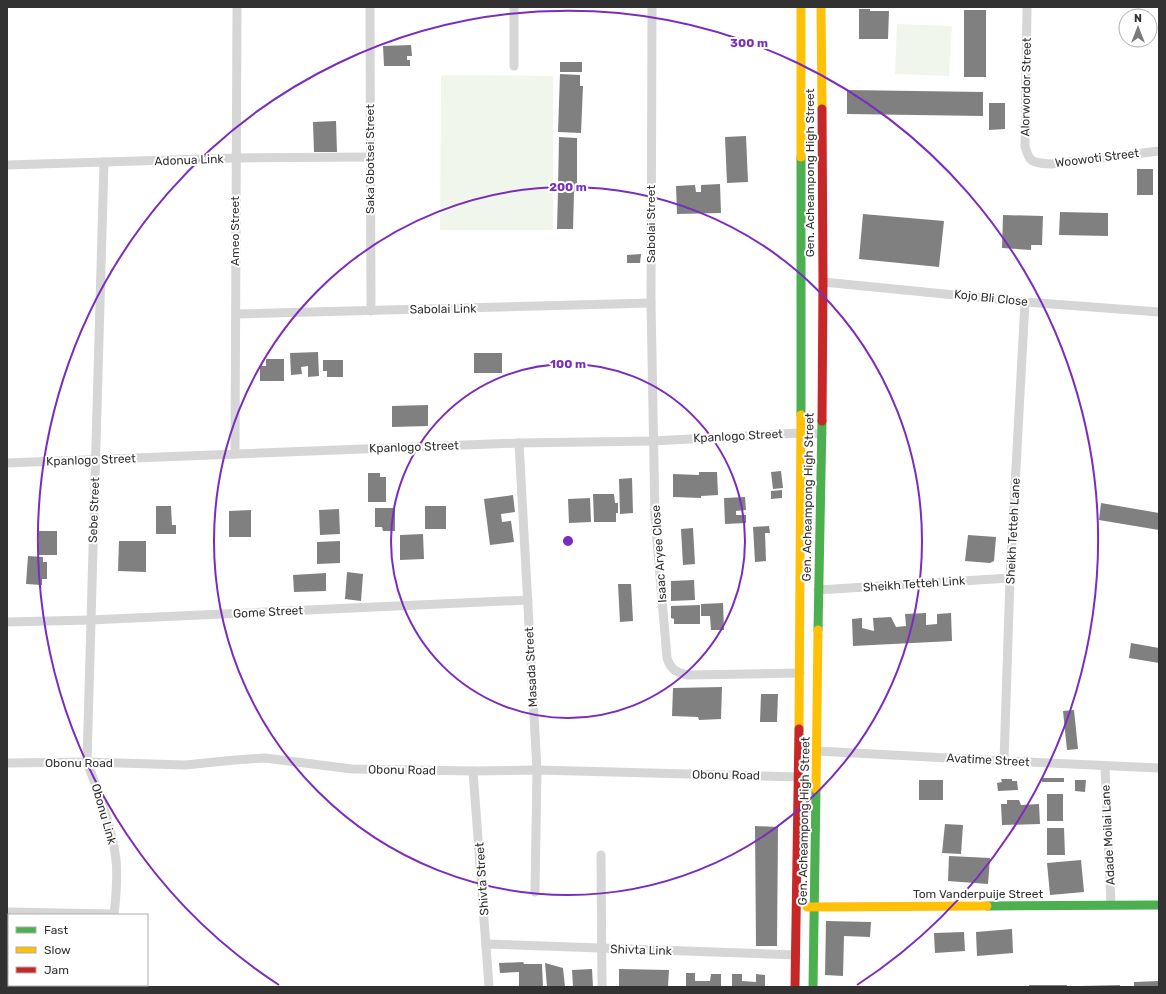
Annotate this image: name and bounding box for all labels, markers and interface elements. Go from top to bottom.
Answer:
north arrow [1118,8,1158,48]
text: N [1134,12,1142,25]
text: 300 m [730,36,768,50]
street label: Alorwordor Street [1018,37,1034,137]
street label: Gen. Acheampong High Street [803,88,817,257]
street label: Saka Gbotsei Street [363,104,377,214]
street label: Woowoti Street [1054,146,1140,170]
street label: Adonua Link [154,152,225,168]
text: 200 m [549,180,587,194]
street label: Sabolai Street [644,185,658,263]
street label: Ameo Street [228,196,242,266]
street label: Kojo Bli Close [953,287,1029,309]
street label: Sabolai Link [410,301,477,317]
text: 100 m [550,357,586,371]
street label: Gen. Acheampong High Street [800,412,816,581]
street label: Kpanlogo Street [693,427,783,445]
street label: Kpanlogo Street [369,438,459,456]
street label: Kpanlogo Street [46,451,136,469]
street label: Sebe Street [86,477,102,543]
street label: Sheikh Tetteh Lane [1003,477,1023,585]
street label: Isaac Aryee Close [649,504,669,603]
centre of rings [561,534,575,548]
street label: Sheikh Tetteh Link [862,573,966,595]
street label: Gome Street [233,603,304,621]
street label: Masada Street [522,626,540,707]
street label: Gen. Acheampong High Street [796,736,812,905]
street label: Avatime Street [946,751,1030,769]
street label: Obonu Road [45,756,113,770]
street label: Obonu Road [368,762,436,778]
street label: Obonu Road [692,767,760,783]
street label: Obonu Link [89,782,120,847]
street label: Adade Moilai Lane [1098,784,1118,886]
street label: Shivta Street [472,842,492,916]
street label: Tom Vanderpuije Street [913,887,1043,901]
legend [8,914,148,986]
text: Fast [44,923,68,937]
street label: Shivta Link [610,942,673,958]
text: Slow [44,943,71,957]
text: Jam [44,963,69,977]

